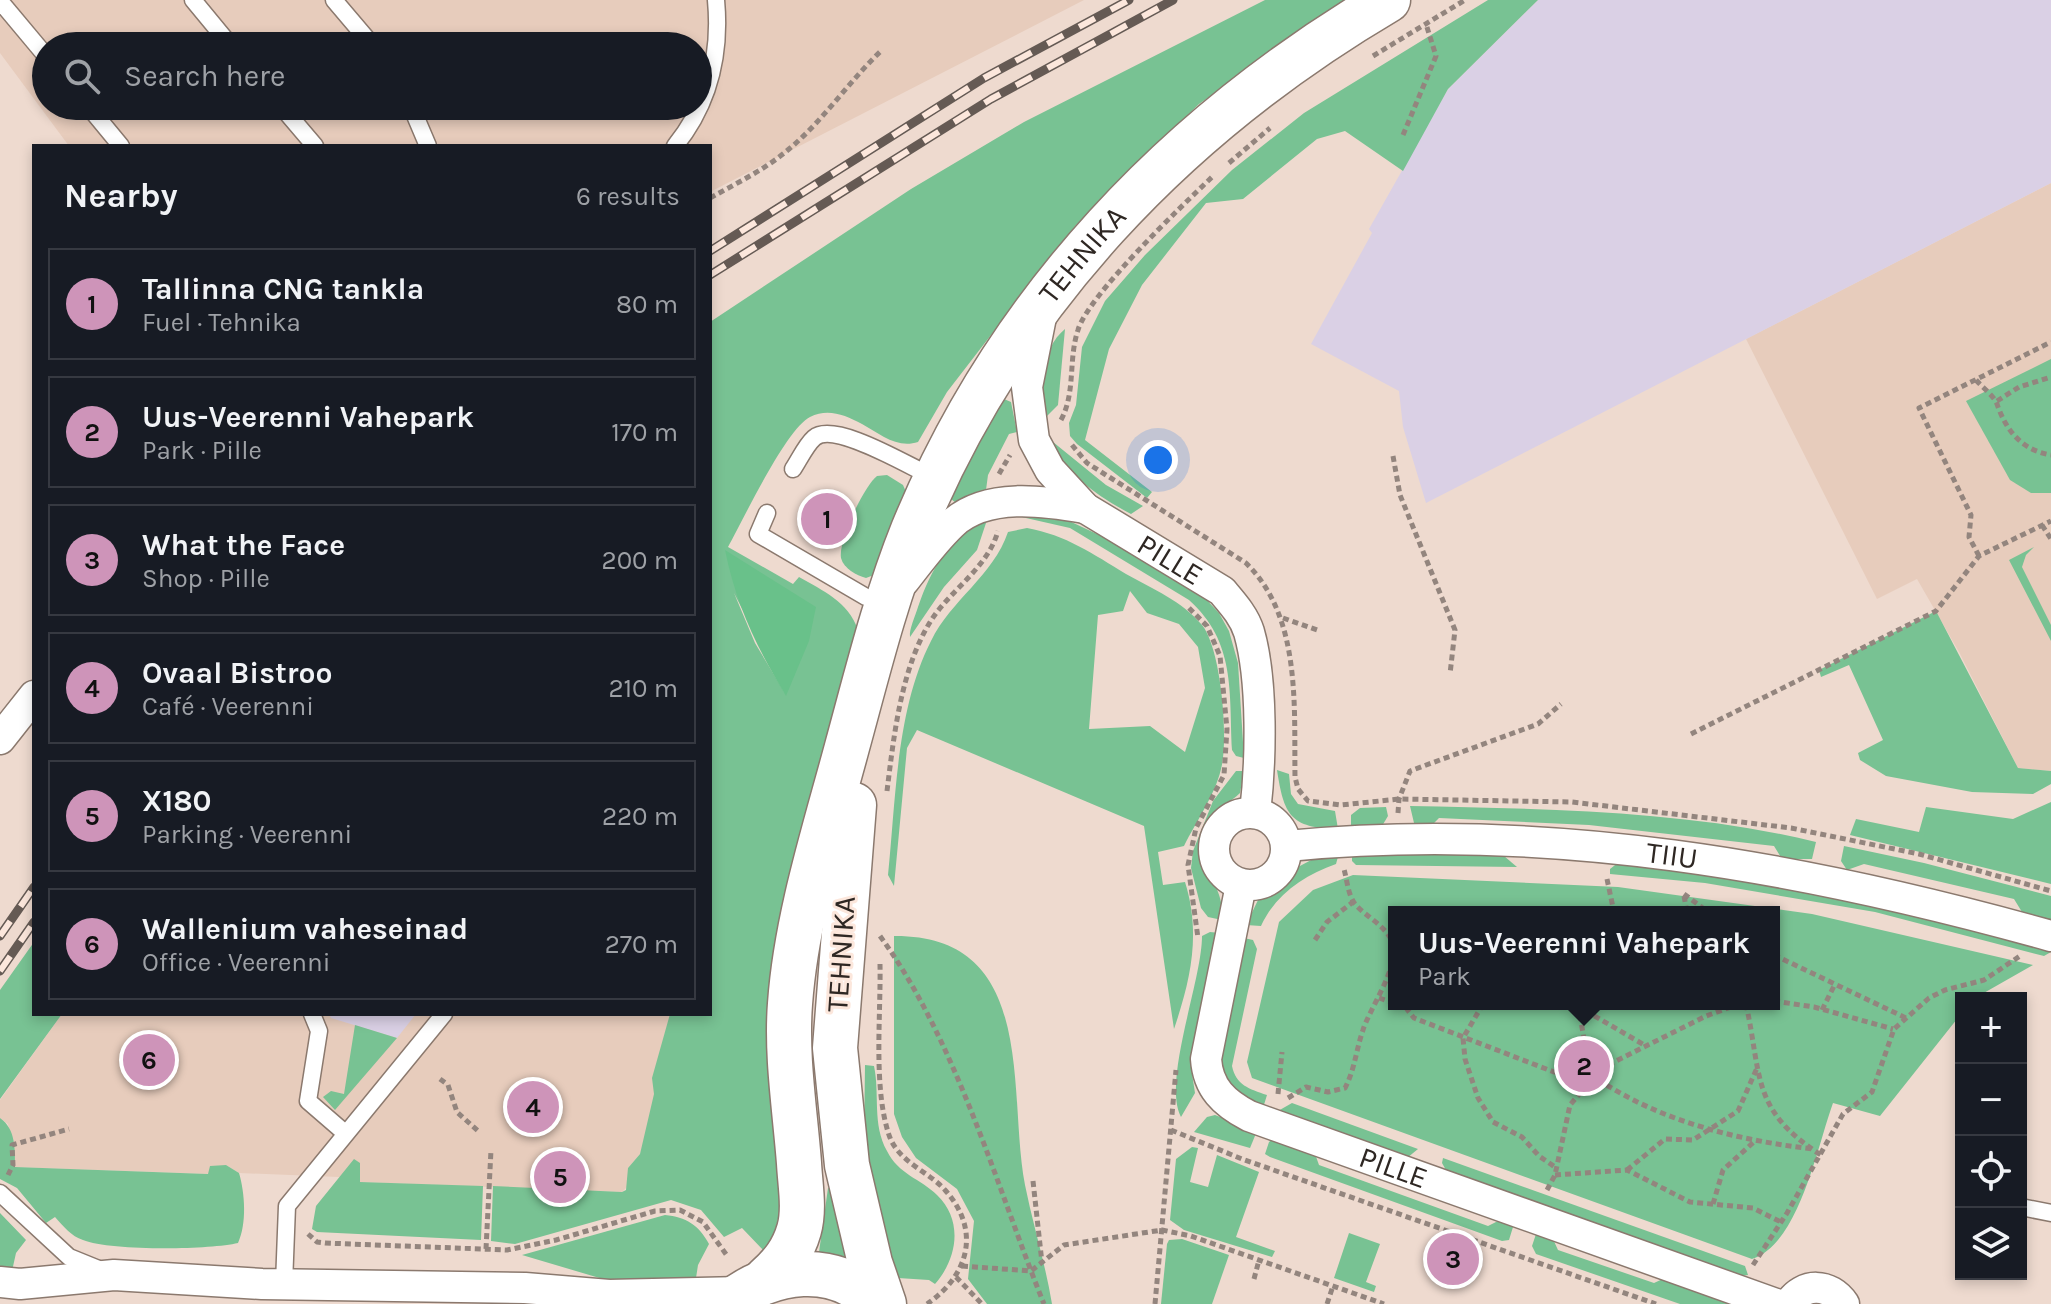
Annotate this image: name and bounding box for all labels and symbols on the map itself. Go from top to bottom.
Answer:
street label: TEHNIKA [1031,198,1134,310]
your location [1138,440,1178,480]
pin: 1 [801,489,853,549]
street label: PILLE [1131,526,1209,593]
street label: TIIU [1644,834,1700,877]
street label: TEHNIKA [819,895,863,1013]
pin: 6 [123,1030,175,1090]
pin: 2 [1558,1036,1610,1096]
pin: 4 [507,1077,559,1137]
street label: PILLE [1354,1139,1432,1196]
pin: 5 [534,1147,586,1207]
pin: 3 [1427,1229,1479,1289]

